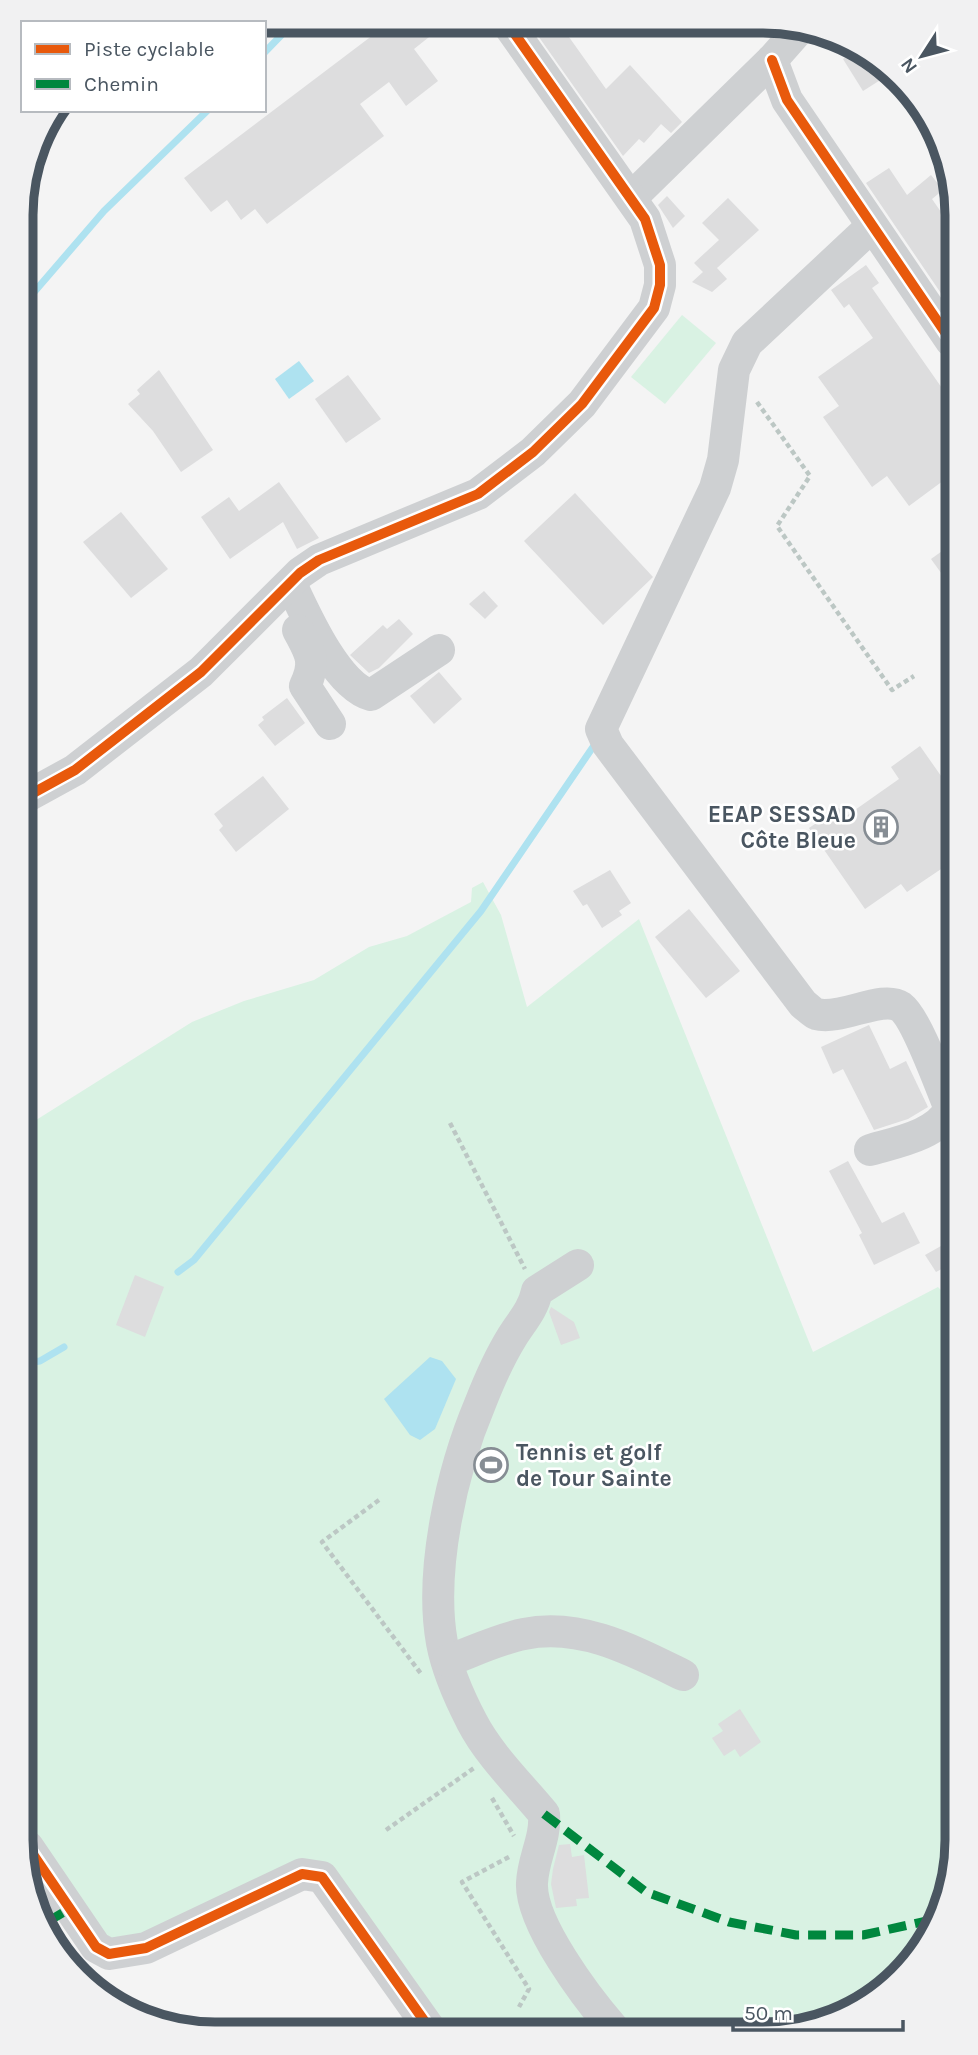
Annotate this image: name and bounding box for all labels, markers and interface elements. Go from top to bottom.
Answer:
legend [21,21,266,112]
north arrow [887,21,957,91]
text: Piste cyclable [84,37,215,61]
text: N [896,53,922,77]
text: Chemin [84,72,159,96]
place label: EEAP SESSAD Côte Bleue [708,801,856,854]
building icon: EEAP SESSAD Côte Bleue [862,808,900,846]
place label: Tennis et golf de Tour Sainte [516,1439,672,1492]
sports icon: Tennis et golf de Tour Sainte [472,1446,510,1484]
scale bar [733,1988,903,2032]
text: 50 m [744,2001,793,2025]

